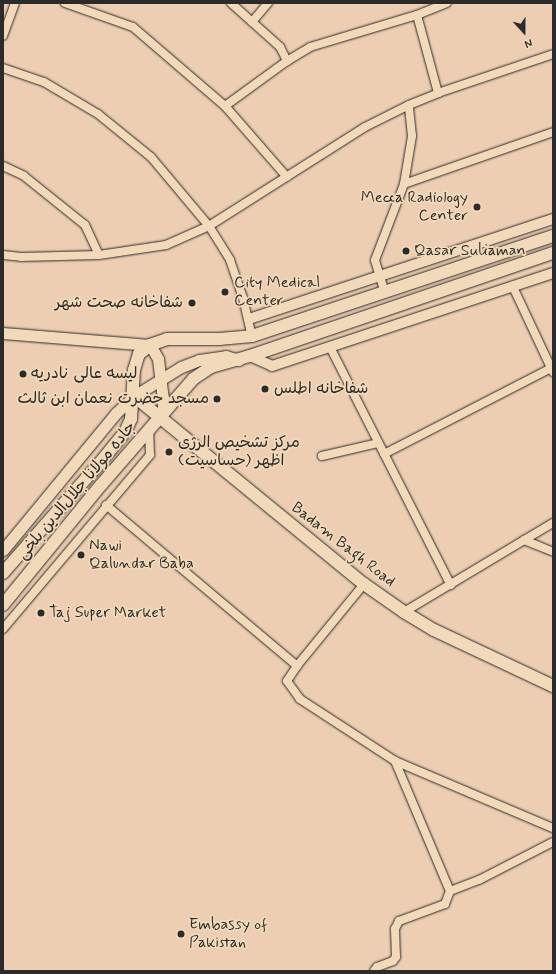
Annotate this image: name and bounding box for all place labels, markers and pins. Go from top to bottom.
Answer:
place label: Mecca Radiology Center [361,188,468,226]
marker: Mecca Radiology Center [471,201,483,213]
place label: Qasar Suliaman [414,241,524,261]
marker: Qasar Suliaman [401,246,411,256]
place label: City Medical Center [234,273,320,311]
marker: City Medical Center [219,286,231,298]
place label: شفاخانه صحت شهر [55,293,183,313]
marker: شفاخانه صحت شهر [186,297,198,309]
place label: لیسه عالی نادریه [31,364,137,384]
marker: لیسه عالی نادریه [18,369,28,379]
place label: شفاخانه اطلس [274,379,368,399]
marker: شفاخانه اطلس [259,383,271,395]
place label: مسجد حضرت نعمان ابن ثالث [18,389,209,409]
marker: مسجد حضرت نعمان ابن ثالث [212,394,222,404]
place label: مرکز تشخیص الرژی (حساسیت) اظهر [178,433,300,471]
marker: مرکز تشخیص الرژی (حساسیت) اظهر [163,446,175,458]
place label: Nawi Qalundar Baba [89,536,195,574]
marker: Nawi Qalundar Baba [76,550,86,560]
place label: Taj Super Market [49,603,170,623]
marker: Taj Super Market [36,608,46,618]
place label: Embassy of Pakistan [189,915,268,953]
marker: Embassy of Pakistan [176,929,186,939]

